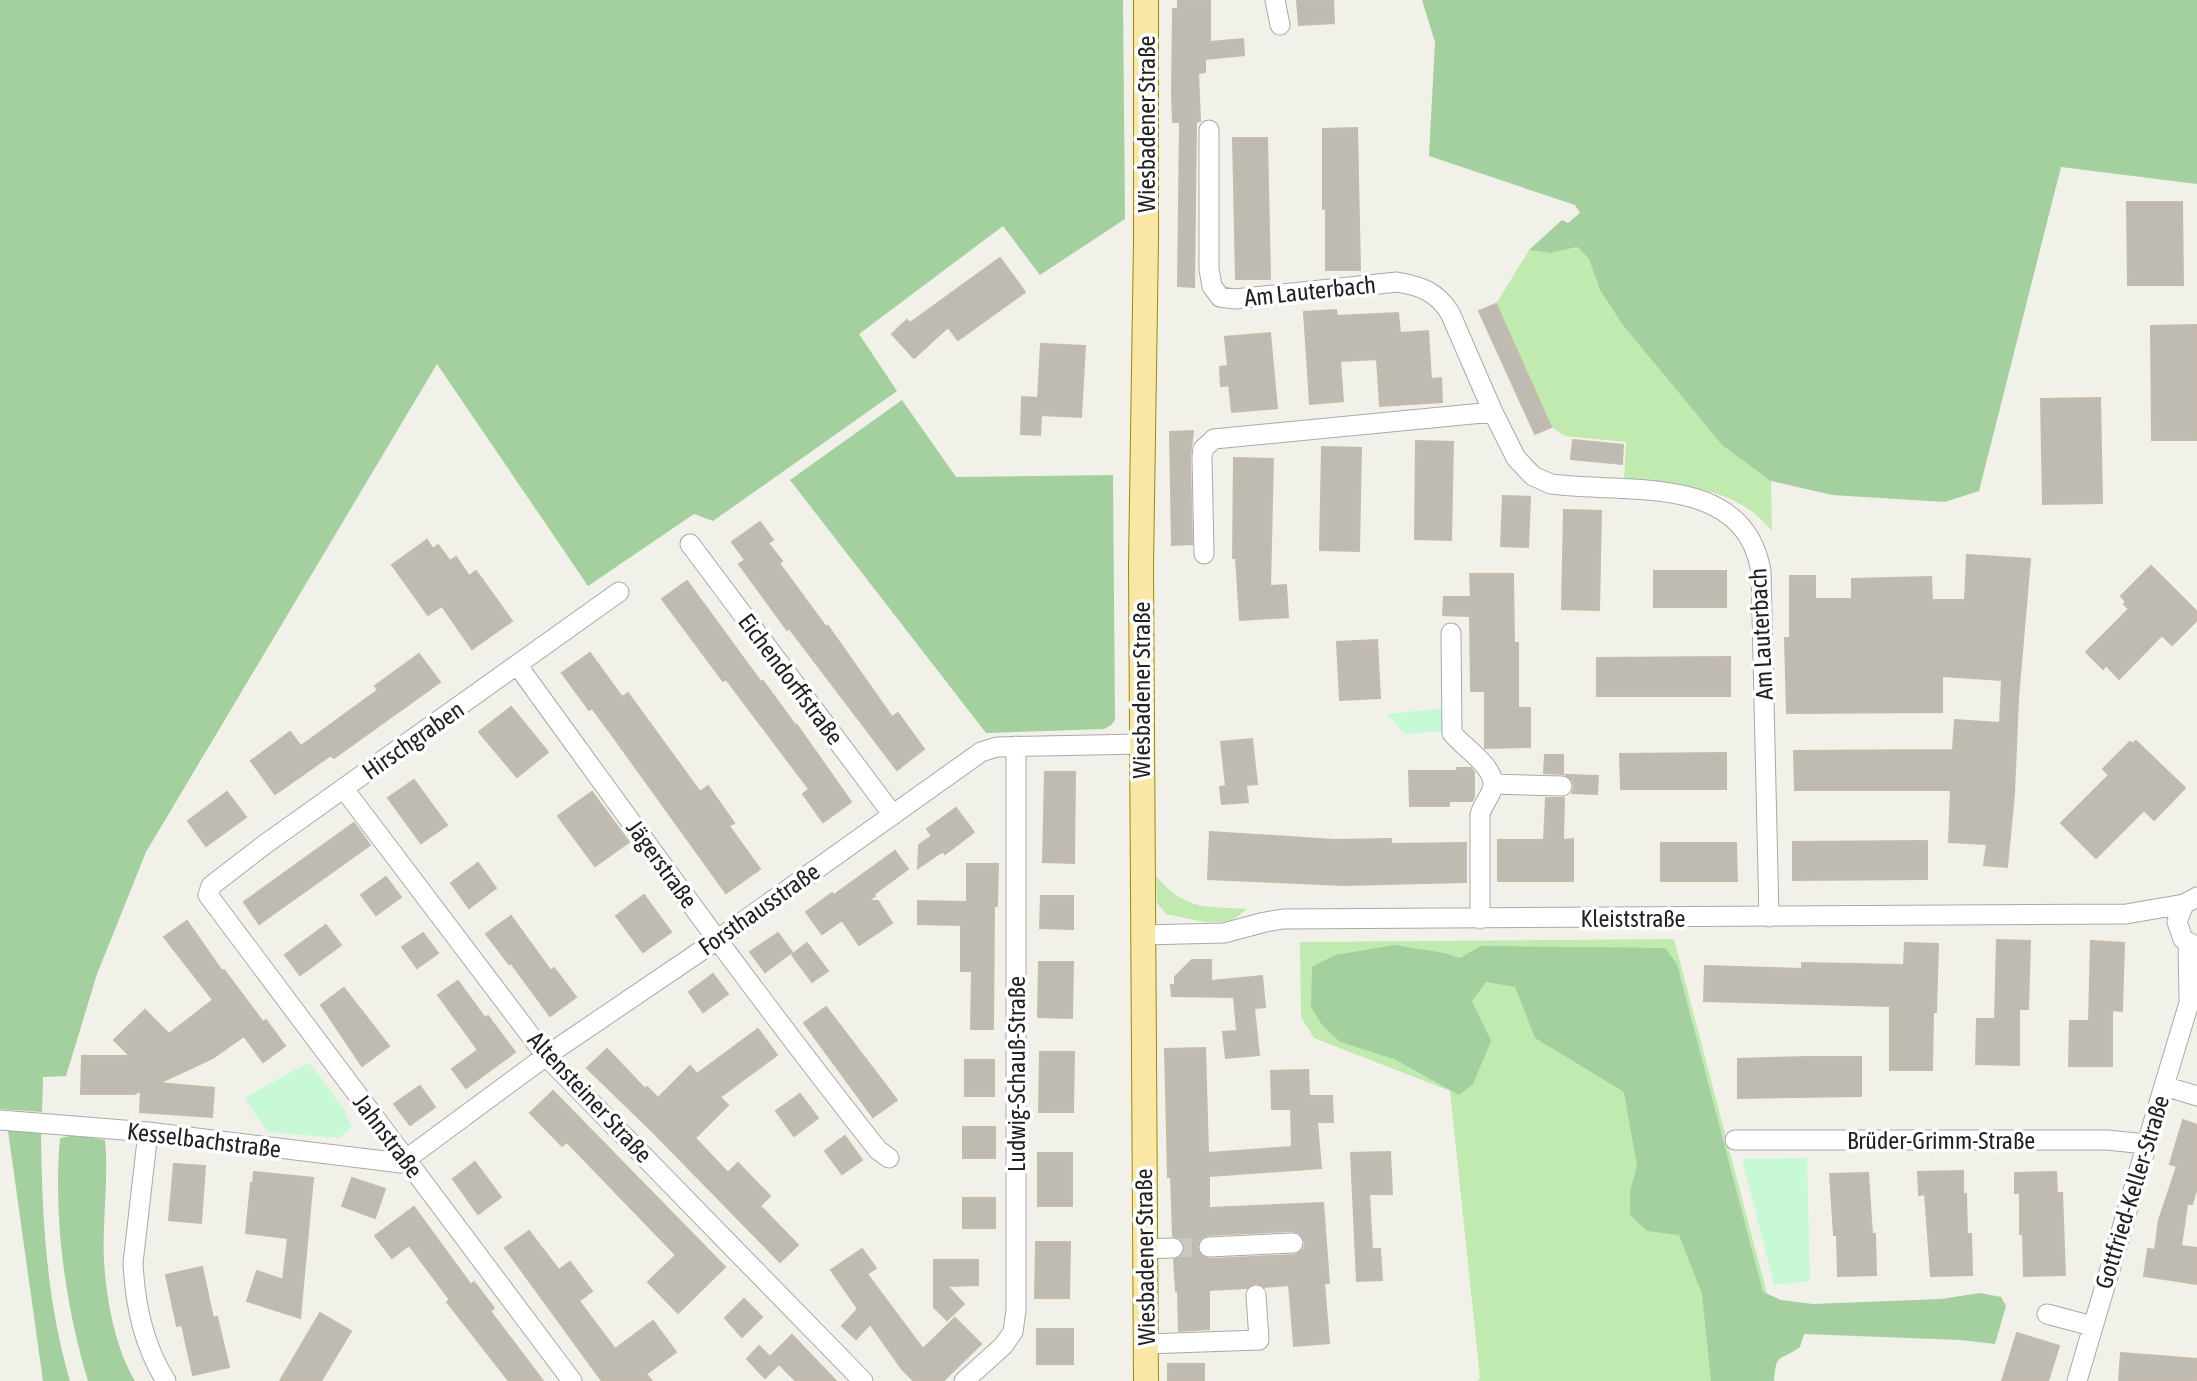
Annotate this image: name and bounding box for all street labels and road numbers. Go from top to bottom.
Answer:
street label: Wiesbadener Straße [1133,36,1160,212]
street label: Am Lauterbach [1243,271,1377,311]
street label: Am Lauterbach [1744,567,1778,701]
street label: Wiesbadener Straße [1128,602,1155,778]
street label: Eichendorffstraße [733,608,849,750]
street label: Hirschgraben [357,695,469,785]
street label: Jägerstraße [621,815,703,913]
street label: Forsthausstraße [693,857,825,961]
street label: Kleiststraße [1581,905,1686,932]
street label: Ludwig-Schauß-Straße [1003,976,1030,1172]
street label: Altensteiner Straße [523,1026,657,1168]
street label: Jahnstraße [348,1089,428,1183]
street label: Gottfried-Keller-Straße [2090,1092,2174,1292]
street label: Kesselbachstraße [126,1117,282,1163]
street label: Brüder-Grimm-Straße [1847,1127,2035,1154]
street label: Wiesbadener Straße [1130,1168,1160,1346]

